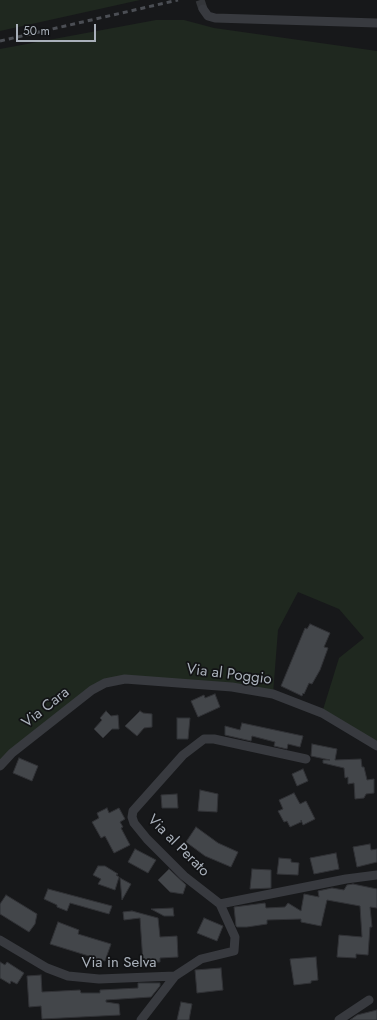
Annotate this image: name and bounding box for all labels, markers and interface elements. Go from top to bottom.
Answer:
scale bar [18,16,98,42]
text: 50 m [23,22,50,40]
street label: Via al Poggio [185,661,273,689]
street label: Via Cara [19,684,73,732]
street label: Via al Perato [143,811,213,881]
street label: Via in Selva [82,954,156,972]

